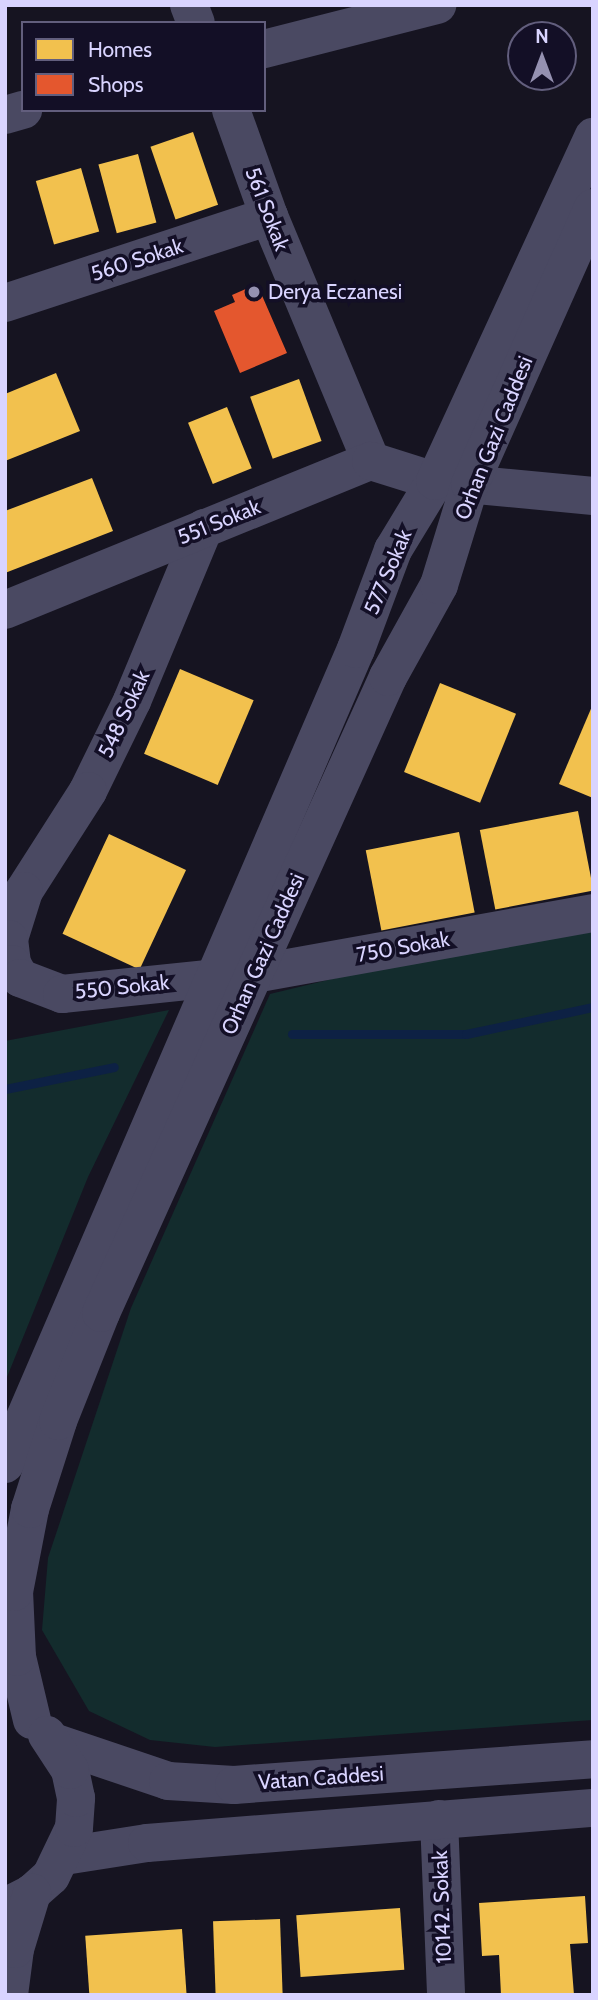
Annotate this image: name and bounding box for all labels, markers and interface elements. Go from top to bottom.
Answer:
legend [21,21,266,112]
north arrow [507,21,577,91]
text: N [535,25,549,48]
text: Homes [88,37,152,62]
text: Shops [88,72,143,97]
street label: 561 Sokak [240,164,294,254]
street label: 560 Sokak [88,233,186,287]
place label: Derya Eczanesi [268,279,402,305]
marker: Derya Eczanesi [246,284,262,300]
street label: Orhan Gazi Caddesi [450,353,538,523]
street label: 551 Sokak [174,494,264,550]
street label: 577 Sokak [359,526,417,618]
street label: 548 Sokak [93,666,155,762]
street label: Orhan Gazi Caddesi [216,869,310,1039]
street label: 750 Sokak [355,926,451,968]
street label: 550 Sokak [74,970,170,1004]
street label: Vatan Caddesi [257,1761,385,1795]
street label: 10142. Sokak [427,1850,457,1964]

